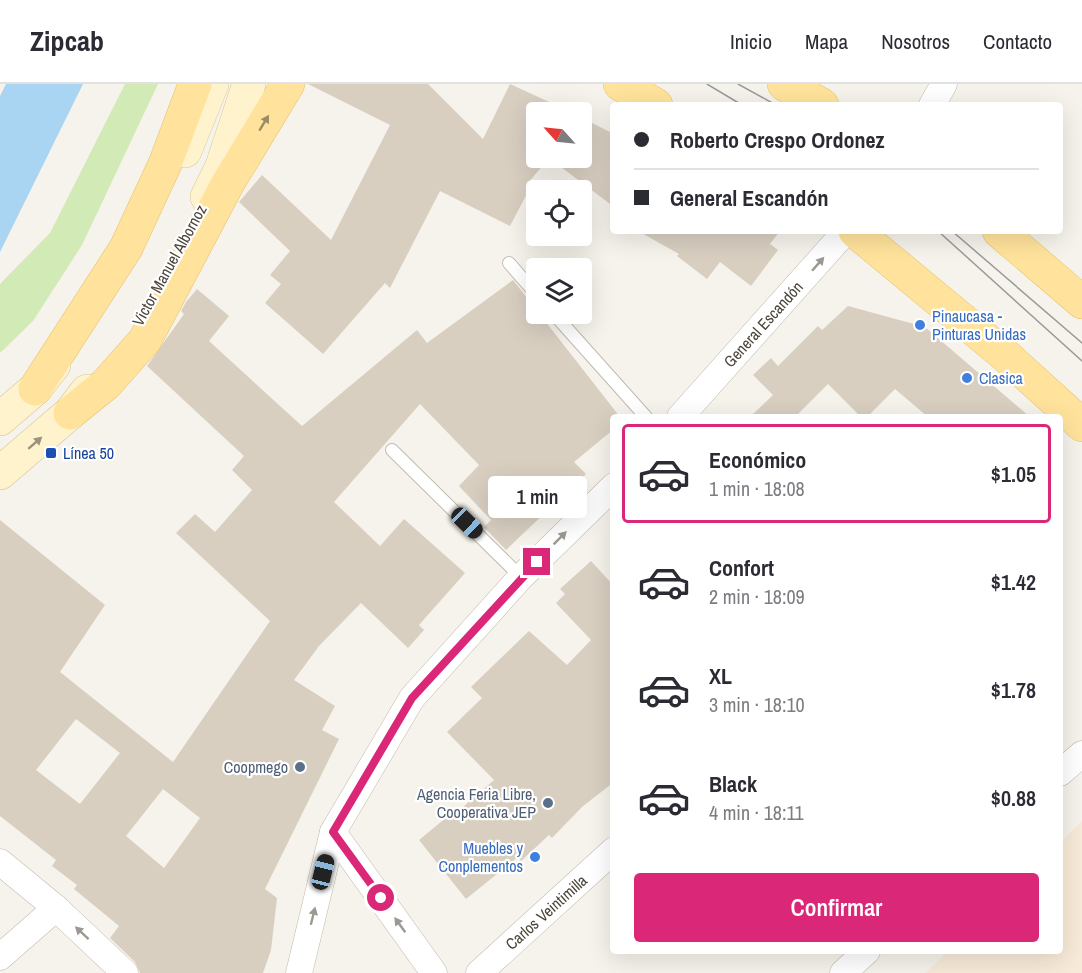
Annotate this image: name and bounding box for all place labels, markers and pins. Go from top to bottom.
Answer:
place label: Pinaucasa - Pinturas Unidas [932,305,1026,345]
marker: Pinaucasa - Pinturas Unidas [913,318,927,332]
place label: Clasica [979,367,1023,389]
marker: Clasica [960,371,974,385]
place label: Línea 50 [63,442,114,464]
marker: Línea 50 [44,446,58,460]
place label: Coopmego [224,756,288,778]
marker: Coopmego [293,760,307,774]
place label: Agencia Feria Libre, Cooperativa JEP [416,783,536,823]
marker: Agencia Feria Libre, Cooperativa JEP [541,796,555,810]
place label: Muebles y Conplementos [438,837,523,877]
marker: Muebles y Conplementos [528,850,542,864]

